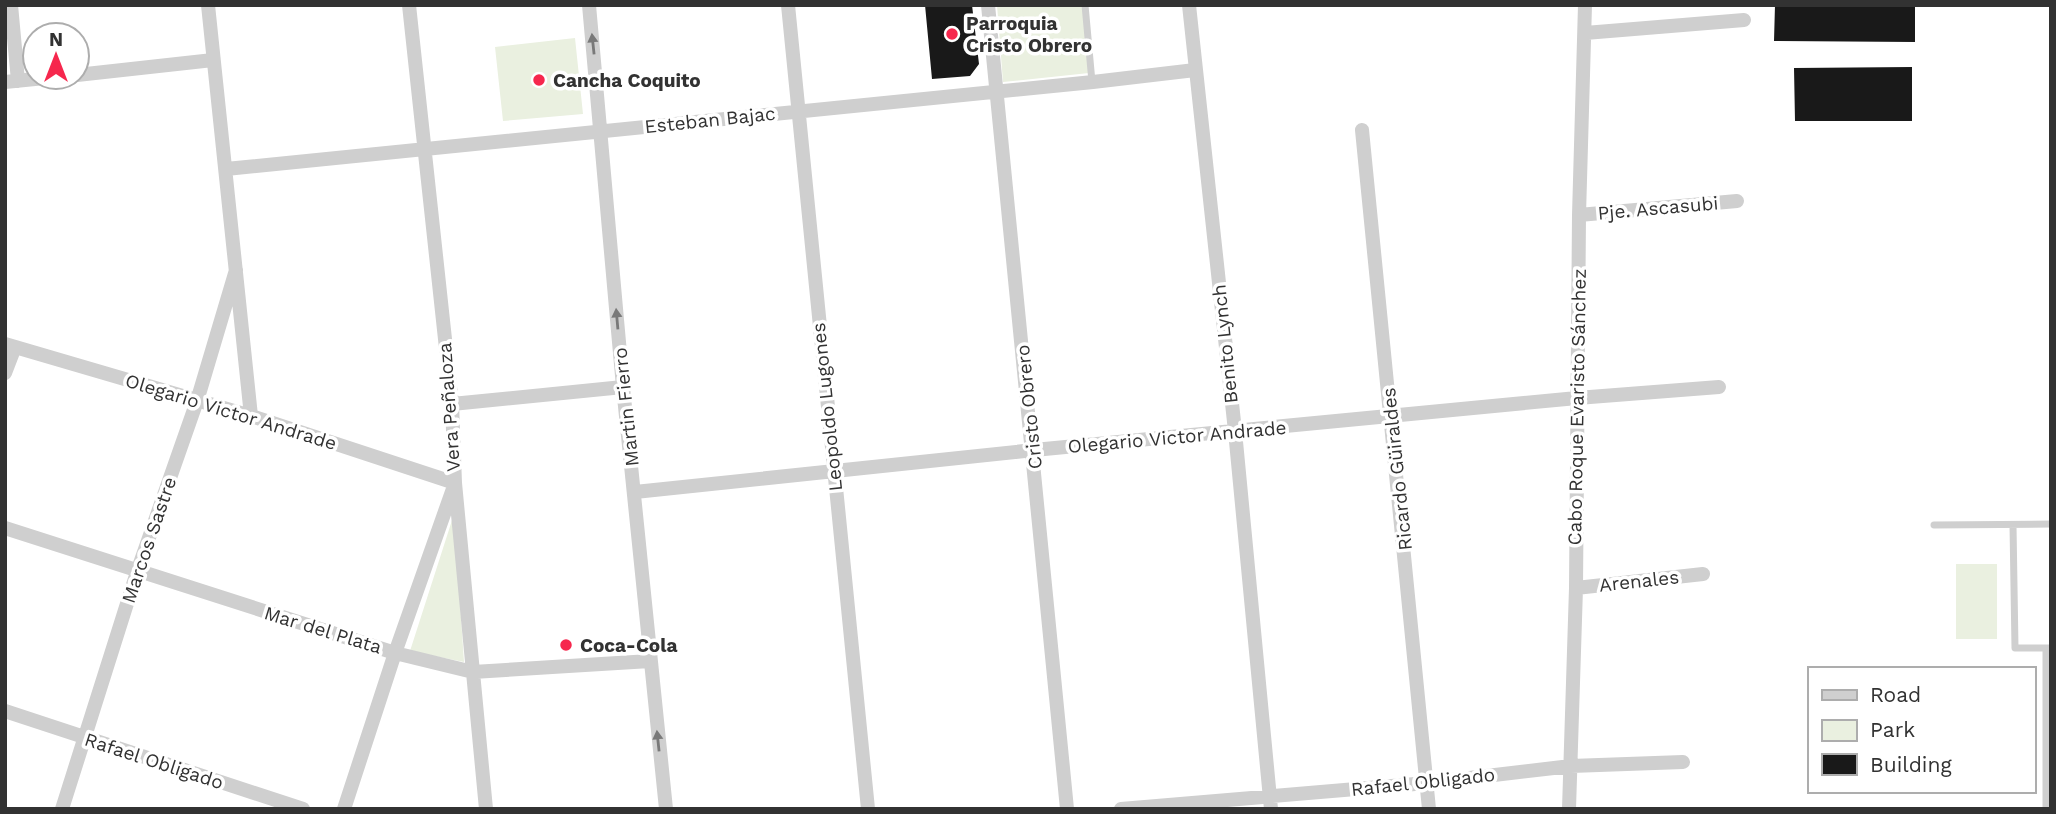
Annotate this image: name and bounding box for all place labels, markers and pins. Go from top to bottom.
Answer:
place label: Parroquia Cristo Obrero [966,12,1092,57]
marker: Parroquia Cristo Obrero [944,26,960,42]
place label: Cancha Coquito [553,69,701,92]
marker: Cancha Coquito [531,72,547,88]
place label: Coca-Cola [580,634,678,657]
marker: Coca-Cola [558,637,574,653]

